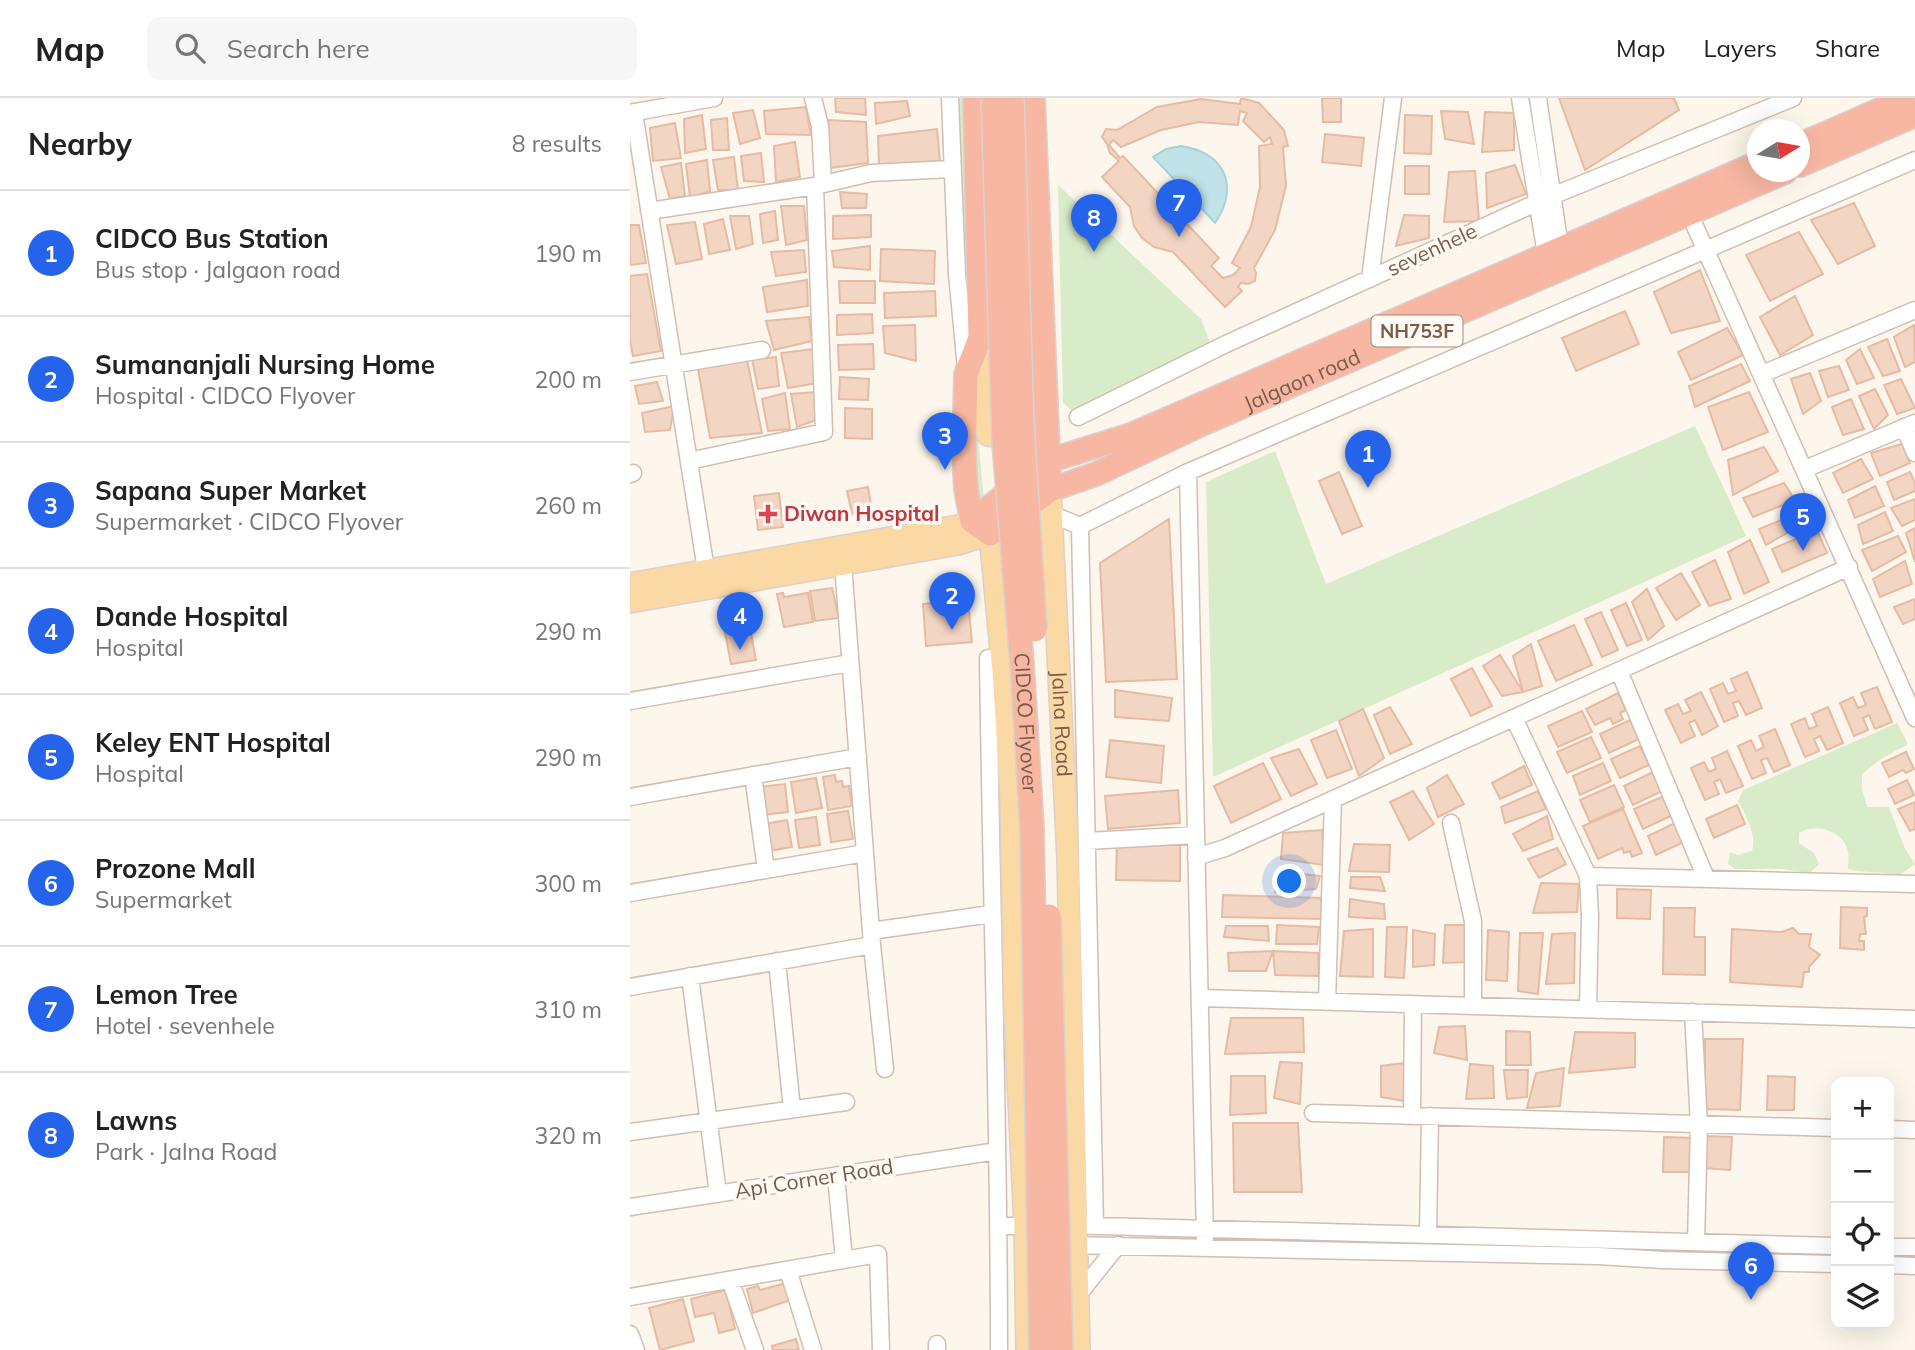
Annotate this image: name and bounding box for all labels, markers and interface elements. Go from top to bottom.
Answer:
search box [147,17,637,80]
text: Map [35,28,105,69]
icon: search [171,29,209,67]
text: Search here [227,32,370,65]
text: Map [1616,33,1665,63]
text: Layers [1703,33,1777,63]
text: Share [1815,33,1880,63]
north arrow [1747,119,1810,182]
text: Nearby [28,125,132,163]
text: 8 results [512,129,602,158]
pin: 7 [1156,179,1202,237]
pin: 8 [1071,194,1117,252]
street label: sevenhele [1382,217,1481,281]
text: CIDCO Bus Station [95,222,329,255]
text: 1 [44,239,58,268]
text: 190 m [534,239,602,268]
text: Bus stop · Jalgaon road [95,255,341,284]
road number: NH753F [1372,316,1462,346]
street label: Jalgaon road [1240,343,1364,416]
text: Sumananjali Nursing Home [95,348,435,381]
text: 2 [44,365,58,394]
text: 200 m [534,365,602,394]
text: Hospital · CIDCO Flyover [95,381,355,410]
pin: 3 [922,412,968,470]
pin: 1 [1345,430,1391,488]
text: Sapana Super Market [95,474,366,507]
text: 3 [44,491,58,520]
text: 260 m [534,491,602,520]
pin: 5 [1780,493,1826,551]
place label: Diwan Hospital [784,500,939,526]
marker: Diwan Hospital [758,504,778,524]
text: Supermarket · CIDCO Flyover [95,507,403,536]
pin: 2 [929,572,975,630]
pin: 4 [717,592,763,650]
text: Dande Hospital [95,600,288,633]
text: 4 [44,617,58,646]
text: 290 m [534,617,602,646]
text: Hospital [95,633,184,662]
street label: CIDCO Flyover [1009,652,1044,794]
street label: Jalna Road [1047,670,1078,777]
text: Keley ENT Hospital [95,726,331,759]
text: 5 [44,743,58,772]
text: 290 m [534,743,602,772]
text: Hospital [95,759,184,788]
text: Prozone Mall [95,852,255,885]
your location [1272,864,1306,898]
text: 6 [44,869,58,898]
text: 300 m [534,869,602,898]
text: Supermarket [95,885,232,914]
text: Lemon Tree [95,978,238,1011]
text: 7 [44,995,58,1024]
text: 310 m [534,995,602,1024]
text: Hotel · sevenhele [95,1011,275,1040]
map controls [1831,1077,1894,1329]
button: + [1831,1077,1894,1140]
text: Lawns [95,1104,177,1137]
text: 8 [44,1121,58,1150]
text: 320 m [534,1121,602,1150]
text: Park · Jalna Road [95,1137,277,1166]
button: − [1831,1140,1894,1203]
street label: Api Corner Road [733,1153,895,1203]
button: locate [1831,1203,1894,1266]
pin: 6 [1728,1242,1774,1300]
button: layers [1831,1266,1894,1329]

